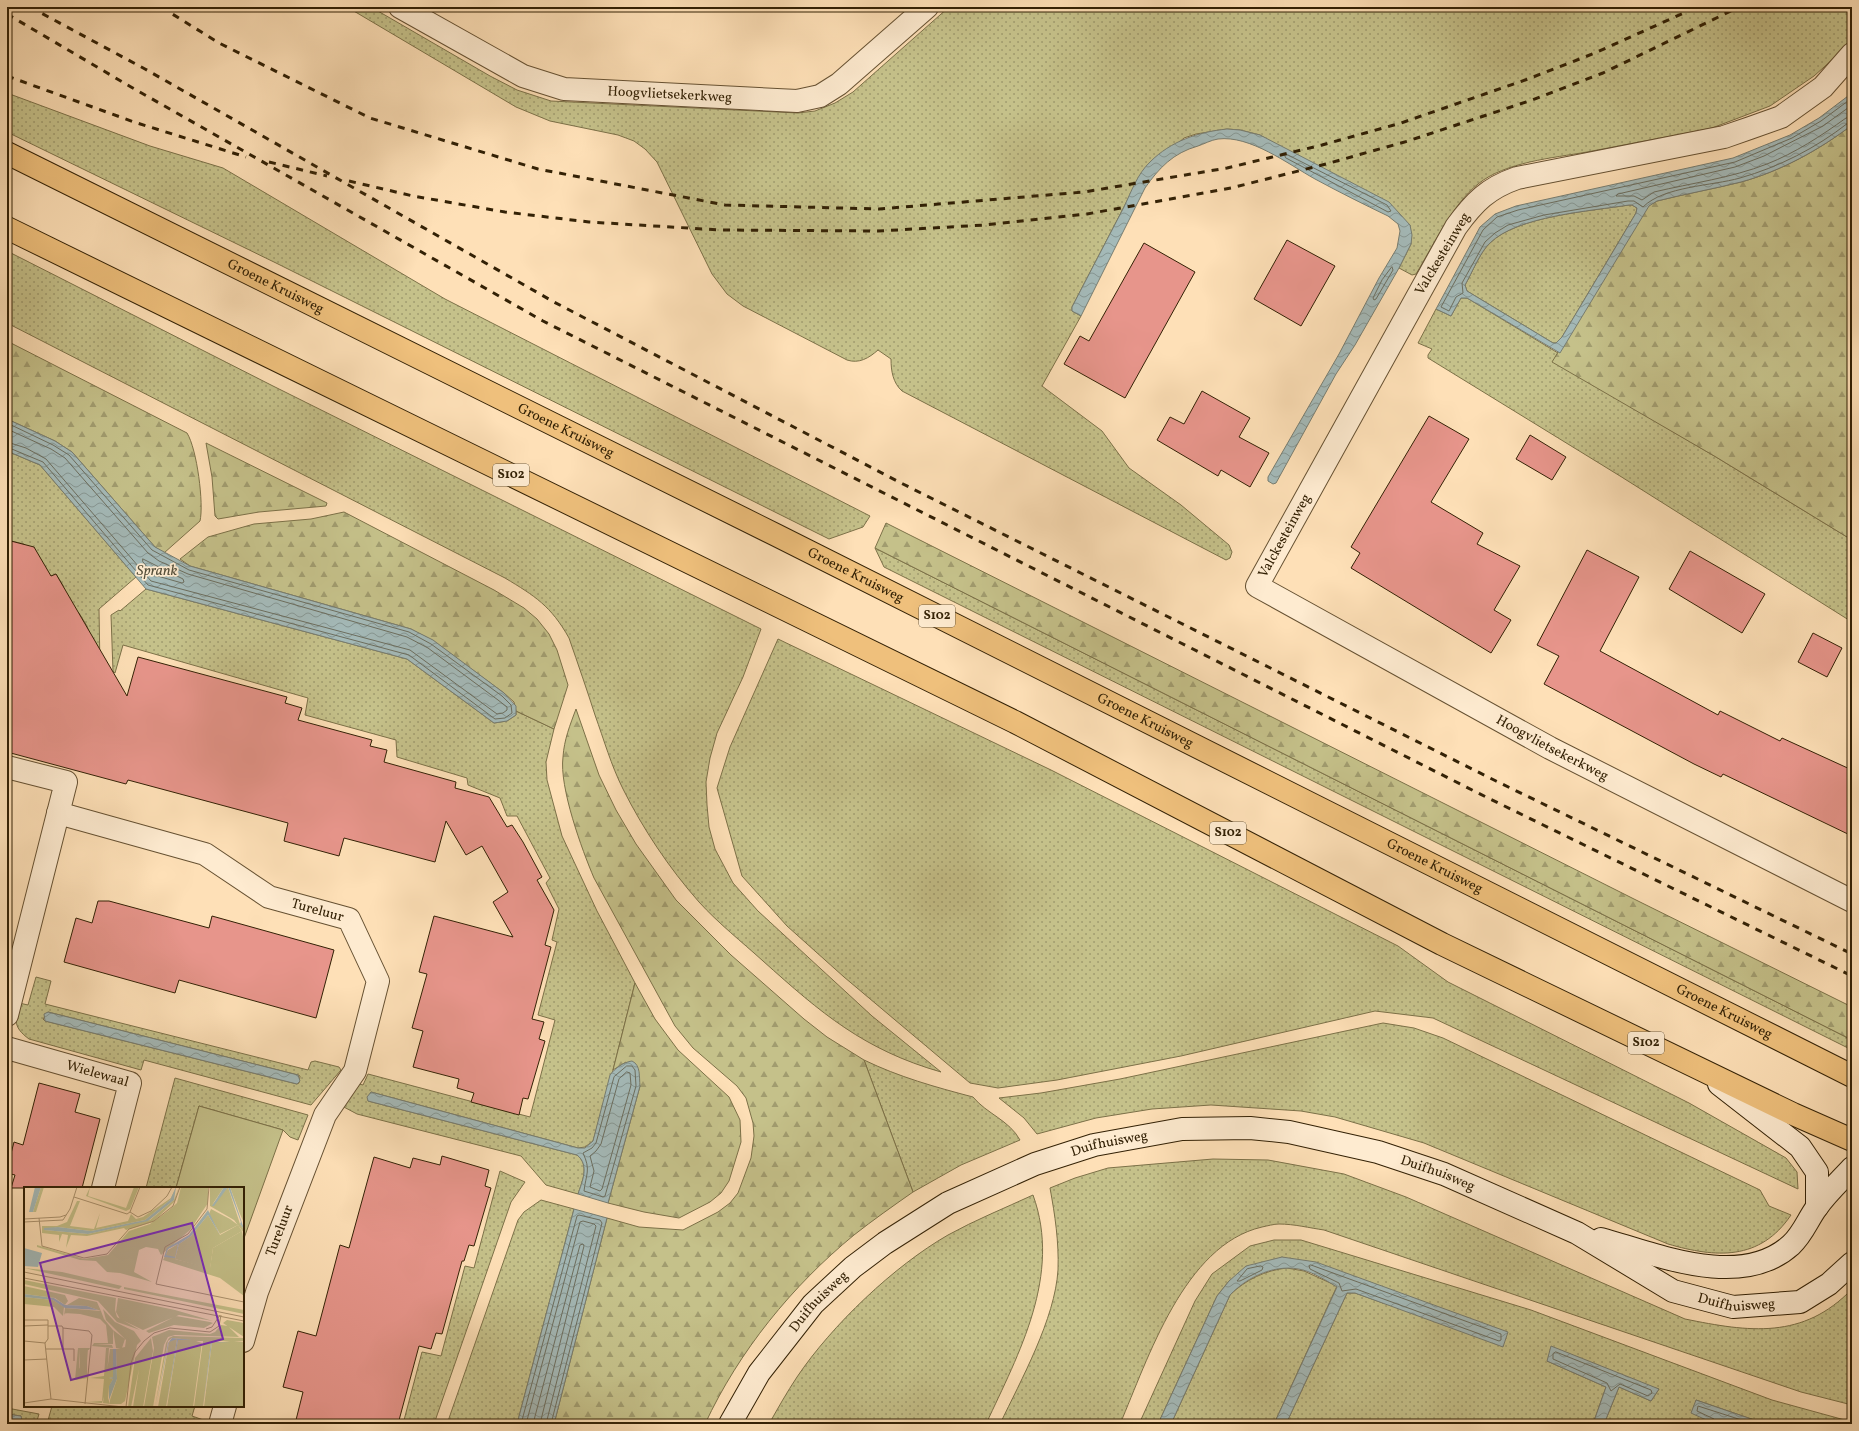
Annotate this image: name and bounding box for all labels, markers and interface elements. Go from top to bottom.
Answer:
street label: Hoogvlietsekerkweg [607,82,733,107]
street label: Valckesteinweg [1411,209,1475,299]
street label: Groene Kruisweg [224,254,327,318]
street label: Groene Kruisweg [514,399,617,463]
road number: S102 [493,464,529,486]
street label: Valckesteinweg [1254,491,1316,581]
street label: Groene Kruisweg [804,543,907,607]
water label: Sprank [137,561,177,582]
road number: S102 [919,605,955,627]
street label: Groene Kruisweg [1094,688,1197,753]
street label: Hoogvlietsekerkweg [1493,710,1612,786]
road number: S102 [1210,822,1246,844]
street label: Groene Kruisweg [1383,834,1486,898]
street label: Tureluur [289,894,346,927]
street label: Groene Kruisweg [1673,980,1776,1044]
road number: S102 [1628,1032,1664,1054]
street label: Wielewaal [64,1056,131,1092]
street label: Duifhuisweg [1068,1126,1149,1161]
street label: Duifhuisweg [1398,1151,1478,1196]
inset map [24,1187,244,1407]
street label: Tureluur [262,1202,299,1259]
street label: Duifhuisweg [785,1266,852,1336]
street label: Duifhuisweg [1696,1288,1776,1316]

